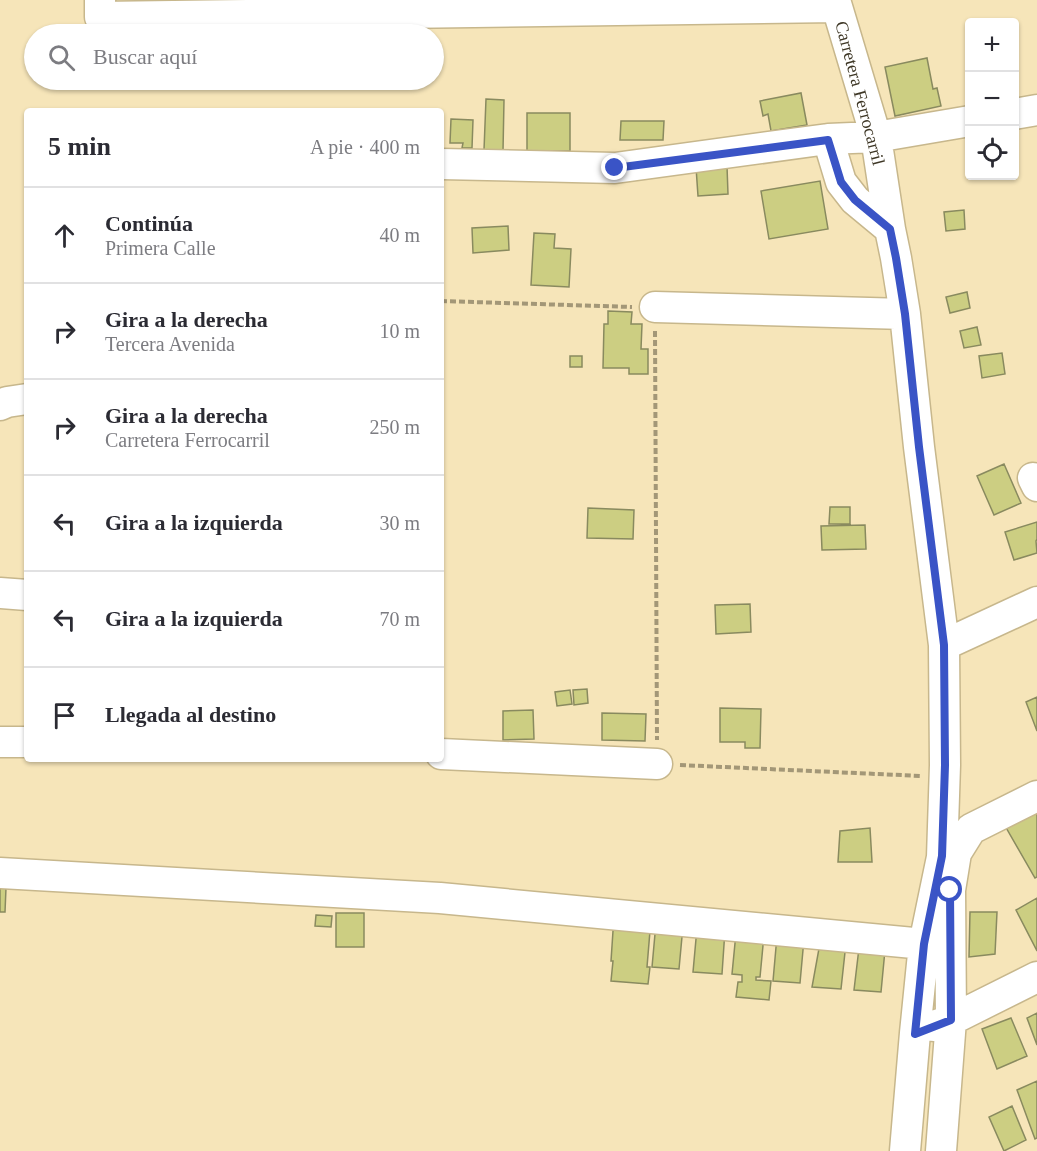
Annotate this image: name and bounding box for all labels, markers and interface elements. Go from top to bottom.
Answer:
map controls [965,18,1019,180]
button: + [965,18,1019,72]
street label: Carretera Ferrocarril [831,19,889,167]
search box [24,24,444,90]
icon: search [45,41,78,74]
text: Buscar aquí [93,44,197,69]
button: − [965,72,1019,126]
button: locate [965,126,1019,180]
text: 5 min [48,132,111,161]
text: A pie · 400 m [310,136,420,158]
route end [601,154,627,180]
text: Continúa [105,211,193,236]
icon: ahead [48,219,81,252]
text: 40 m [379,224,420,246]
text: Primera Calle [105,237,216,259]
text: Gira a la derecha [105,307,268,332]
icon: right [48,315,81,348]
text: 10 m [379,320,420,342]
text: Tercera Avenida [105,333,235,355]
text: Gira a la derecha [105,403,268,428]
icon: right [48,411,81,444]
text: 250 m [369,416,420,438]
text: Carretera Ferrocarril [105,429,270,451]
icon: left [48,507,81,540]
text: Gira a la izquierda [105,510,283,535]
text: 30 m [379,512,420,534]
icon: left [48,603,81,636]
text: Gira a la izquierda [105,606,283,631]
text: 70 m [379,608,420,630]
icon: arrive [48,699,81,732]
text: Llegada al destino [105,702,276,727]
route start [936,876,962,902]

